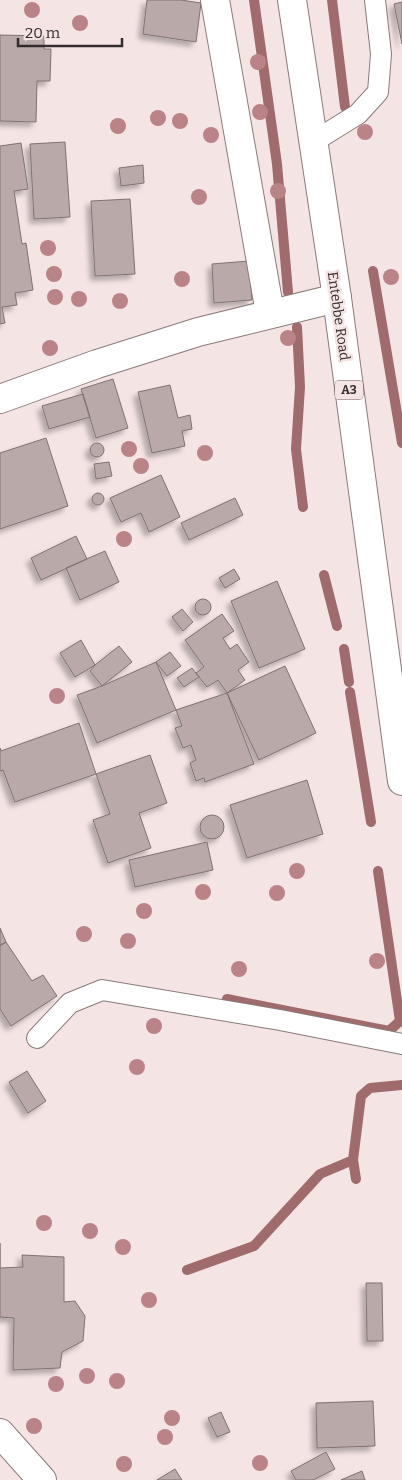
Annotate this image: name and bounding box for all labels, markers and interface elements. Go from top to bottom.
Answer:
scale bar [18,15,121,47]
text: 20 m [25,24,61,42]
street label: Entebbe Road [324,271,353,362]
road number: A3 [335,380,363,400]

